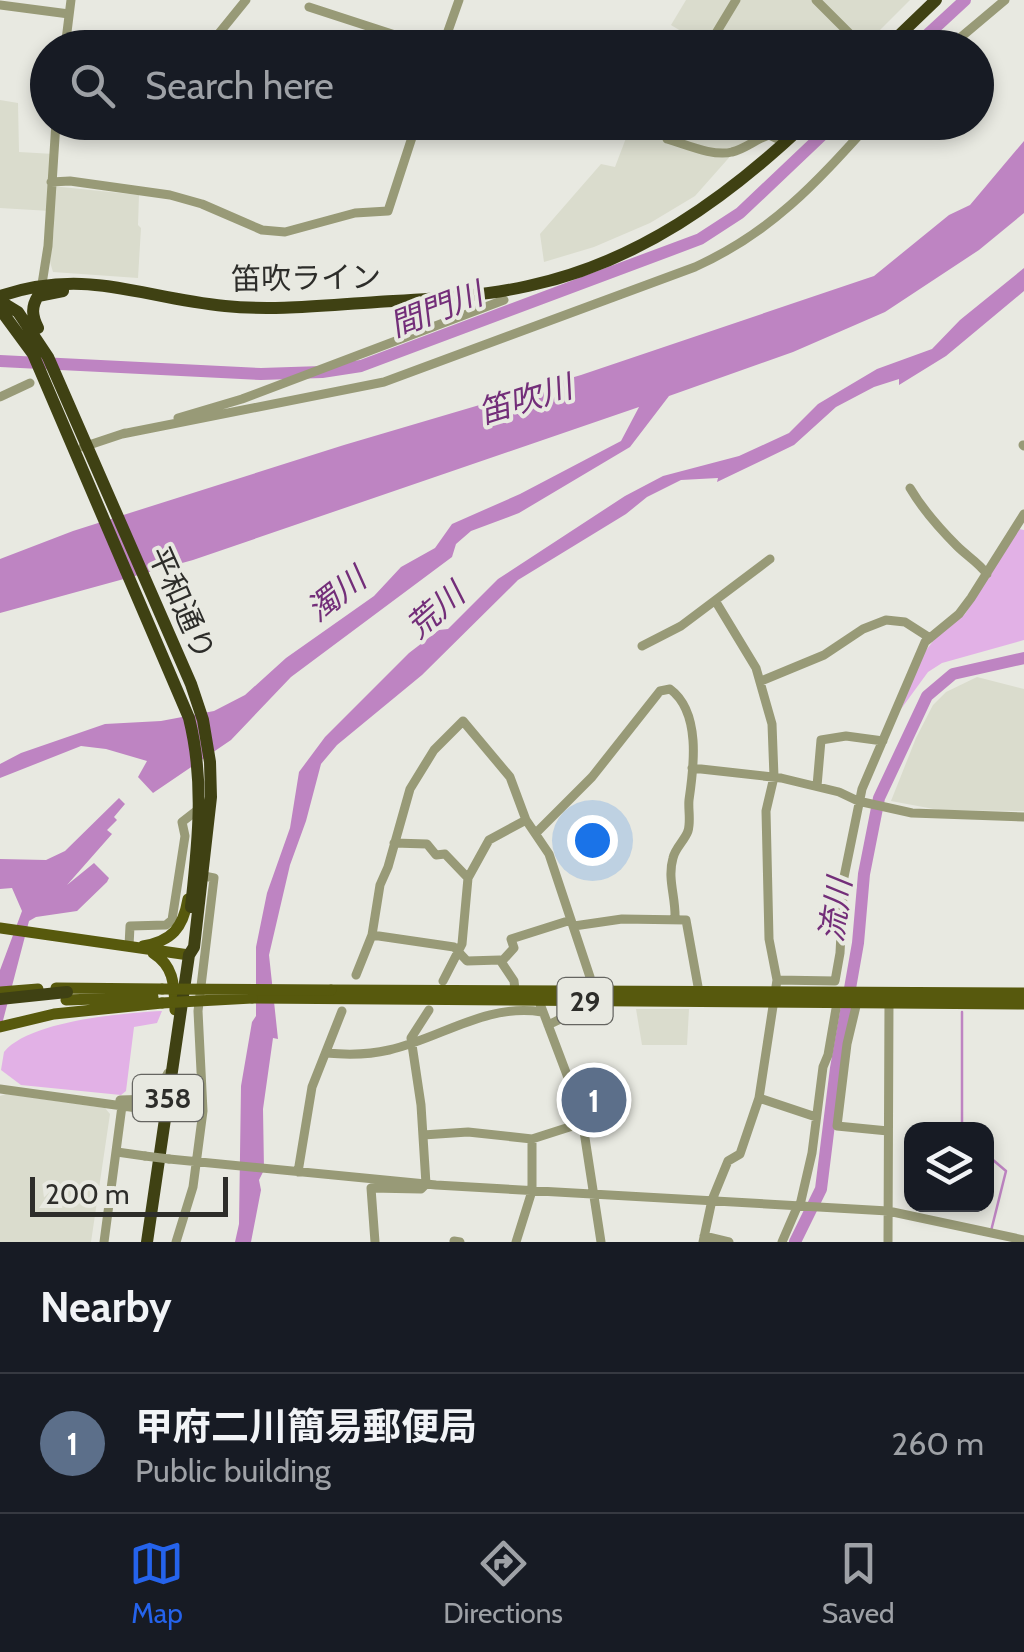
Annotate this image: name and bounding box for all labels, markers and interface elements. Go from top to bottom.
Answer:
search box [30,30,994,140]
icon: search [65,58,120,113]
text: Search here [145,62,334,109]
street label: 笛吹ライン [231,258,381,298]
water label: 間門川 [384,273,491,344]
water label: 笛吹川 [473,365,579,432]
street label: 平和通り [141,541,223,665]
water label: 濁川 [299,557,376,629]
water label: 荒川 [398,572,474,646]
your location [567,815,618,866]
water label: 流川 [811,873,859,944]
road number: 29 [558,978,612,1024]
pin: 1 [562,1062,626,1138]
road number: 358 [133,1075,203,1121]
map controls [904,1122,994,1212]
button: layers [904,1122,994,1212]
scale bar [30,1172,228,1216]
text: 200 m [45,1177,130,1211]
text: Nearby [40,1281,172,1333]
text: 甲府二川簡易郵便局 [135,1403,477,1450]
text: 1 [67,1424,78,1463]
text: 260 m [891,1424,984,1463]
text: Public building [135,1451,331,1490]
tab: Map [129,1536,184,1630]
tab: Directions [443,1536,563,1630]
tab: Saved [822,1536,895,1630]

